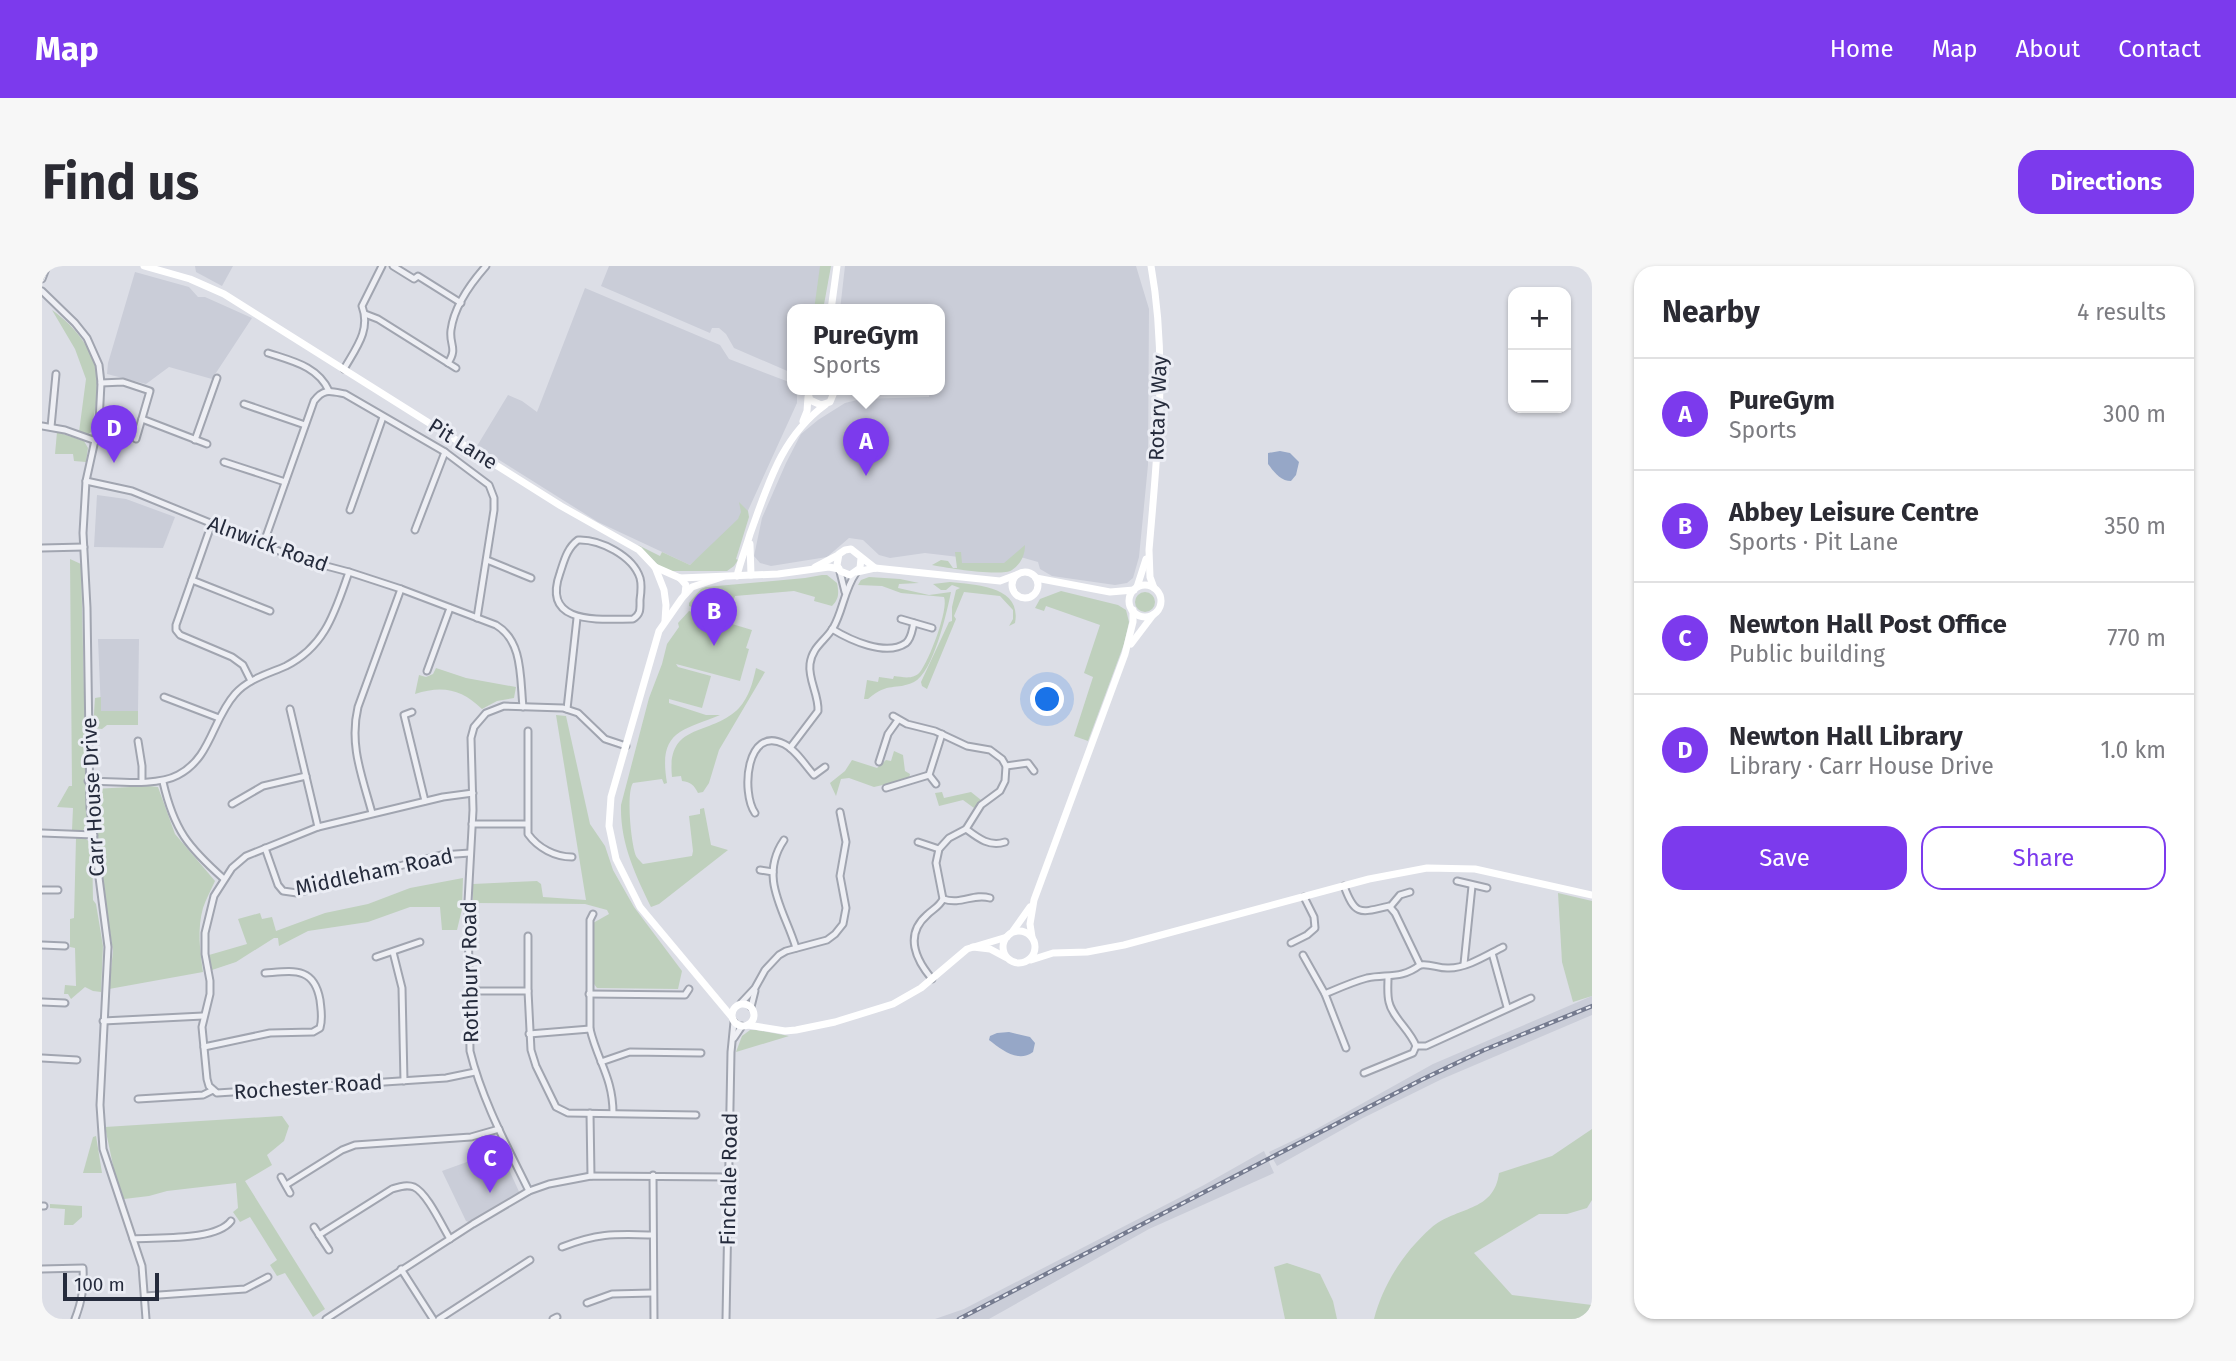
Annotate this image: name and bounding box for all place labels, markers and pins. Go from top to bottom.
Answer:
pin: D [91,405,137,463]
pin: A [843,418,889,476]
pin: B [691,588,737,646]
pin: C [467,1135,513,1193]

